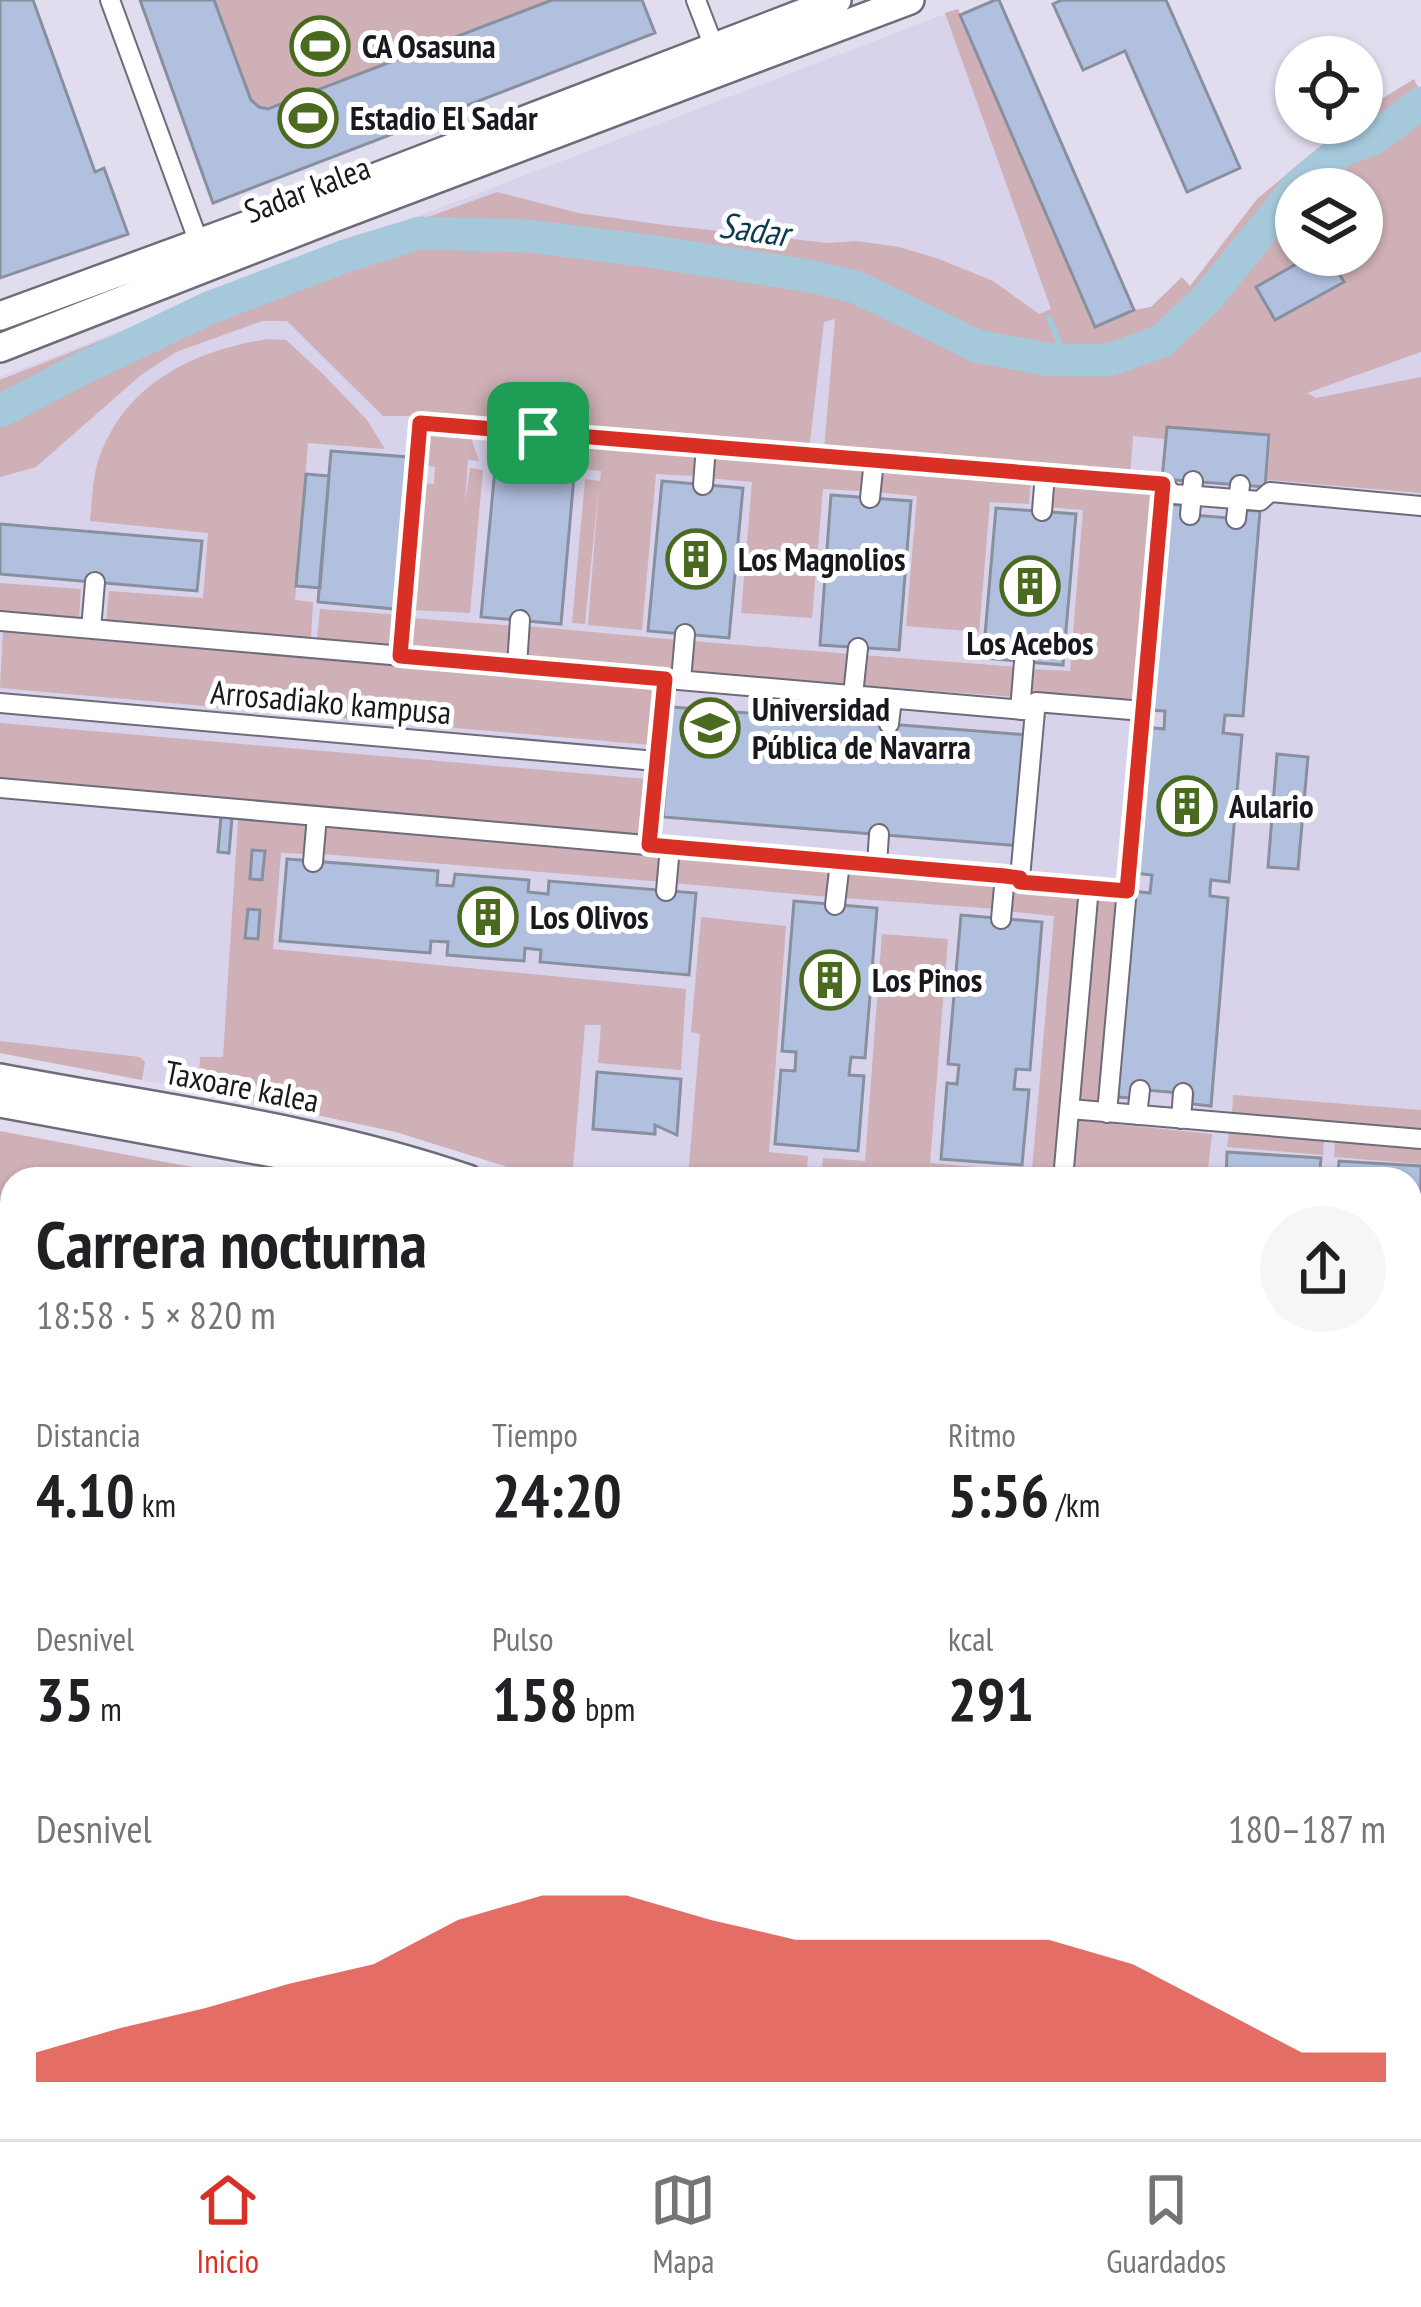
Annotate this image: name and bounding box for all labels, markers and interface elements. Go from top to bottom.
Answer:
sports icon: CA Osasuna [289,15,351,77]
place label: CA Osasuna [362,24,496,67]
map controls [1275,36,1383,276]
button: locate [1275,36,1383,144]
sports icon: Estadio El Sadar [277,87,339,149]
place label: Estadio El Sadar [350,96,538,139]
street label: Sadar kalea [238,145,376,232]
button: layers [1275,168,1383,276]
water label: Sadar [716,200,797,257]
pin [487,382,589,484]
icon: arrive [505,400,571,466]
building icon: Los Magnolios [665,528,727,590]
place label: Los Magnolios [738,537,905,580]
building icon: Los Acebos [999,555,1061,617]
place label: Los Acebos [966,621,1094,664]
street label: Arrosadiako kampusa [209,670,453,733]
place label: Universidad Pública de Navarra [752,687,971,768]
school or university icon: Universidad Pública de Navarra [679,697,741,759]
building icon: Aulario [1156,775,1218,837]
place label: Aulario [1228,784,1314,827]
building icon: Los Olivos [457,886,519,948]
place label: Los Olivos [530,895,649,938]
building icon: Los Pinos [799,949,861,1011]
place label: Los Pinos [872,958,982,1001]
street label: Taxoare kalea [162,1050,323,1121]
text: Carrera nocturna [36,1201,427,1286]
button: share [1260,1206,1386,1332]
text: 18:58 · 5 × 820 m [36,1289,276,1340]
text: Distancia [36,1413,141,1456]
text: Tiempo [492,1413,578,1456]
text: Ritmo [948,1413,1016,1456]
text: 4.10 [36,1456,135,1534]
text: 24:20 [492,1456,622,1534]
text: 5:56 [948,1456,1049,1534]
text: km [135,1483,176,1526]
text: /km [1049,1483,1100,1526]
text: Desnivel [36,1617,134,1660]
text: Pulso [492,1617,553,1660]
text: kcal [948,1617,993,1660]
text: 35 [36,1660,93,1738]
text: 158 [492,1660,578,1738]
text: 291 [948,1660,1034,1738]
text: m [93,1687,122,1730]
text: bpm [578,1687,635,1730]
text: Desnivel [36,1803,152,1854]
text: 180–187 m [1228,1803,1386,1854]
tab: Inicio [195,2167,261,2282]
tab: Mapa [650,2167,716,2282]
tab: Guardados [1106,2167,1226,2282]

